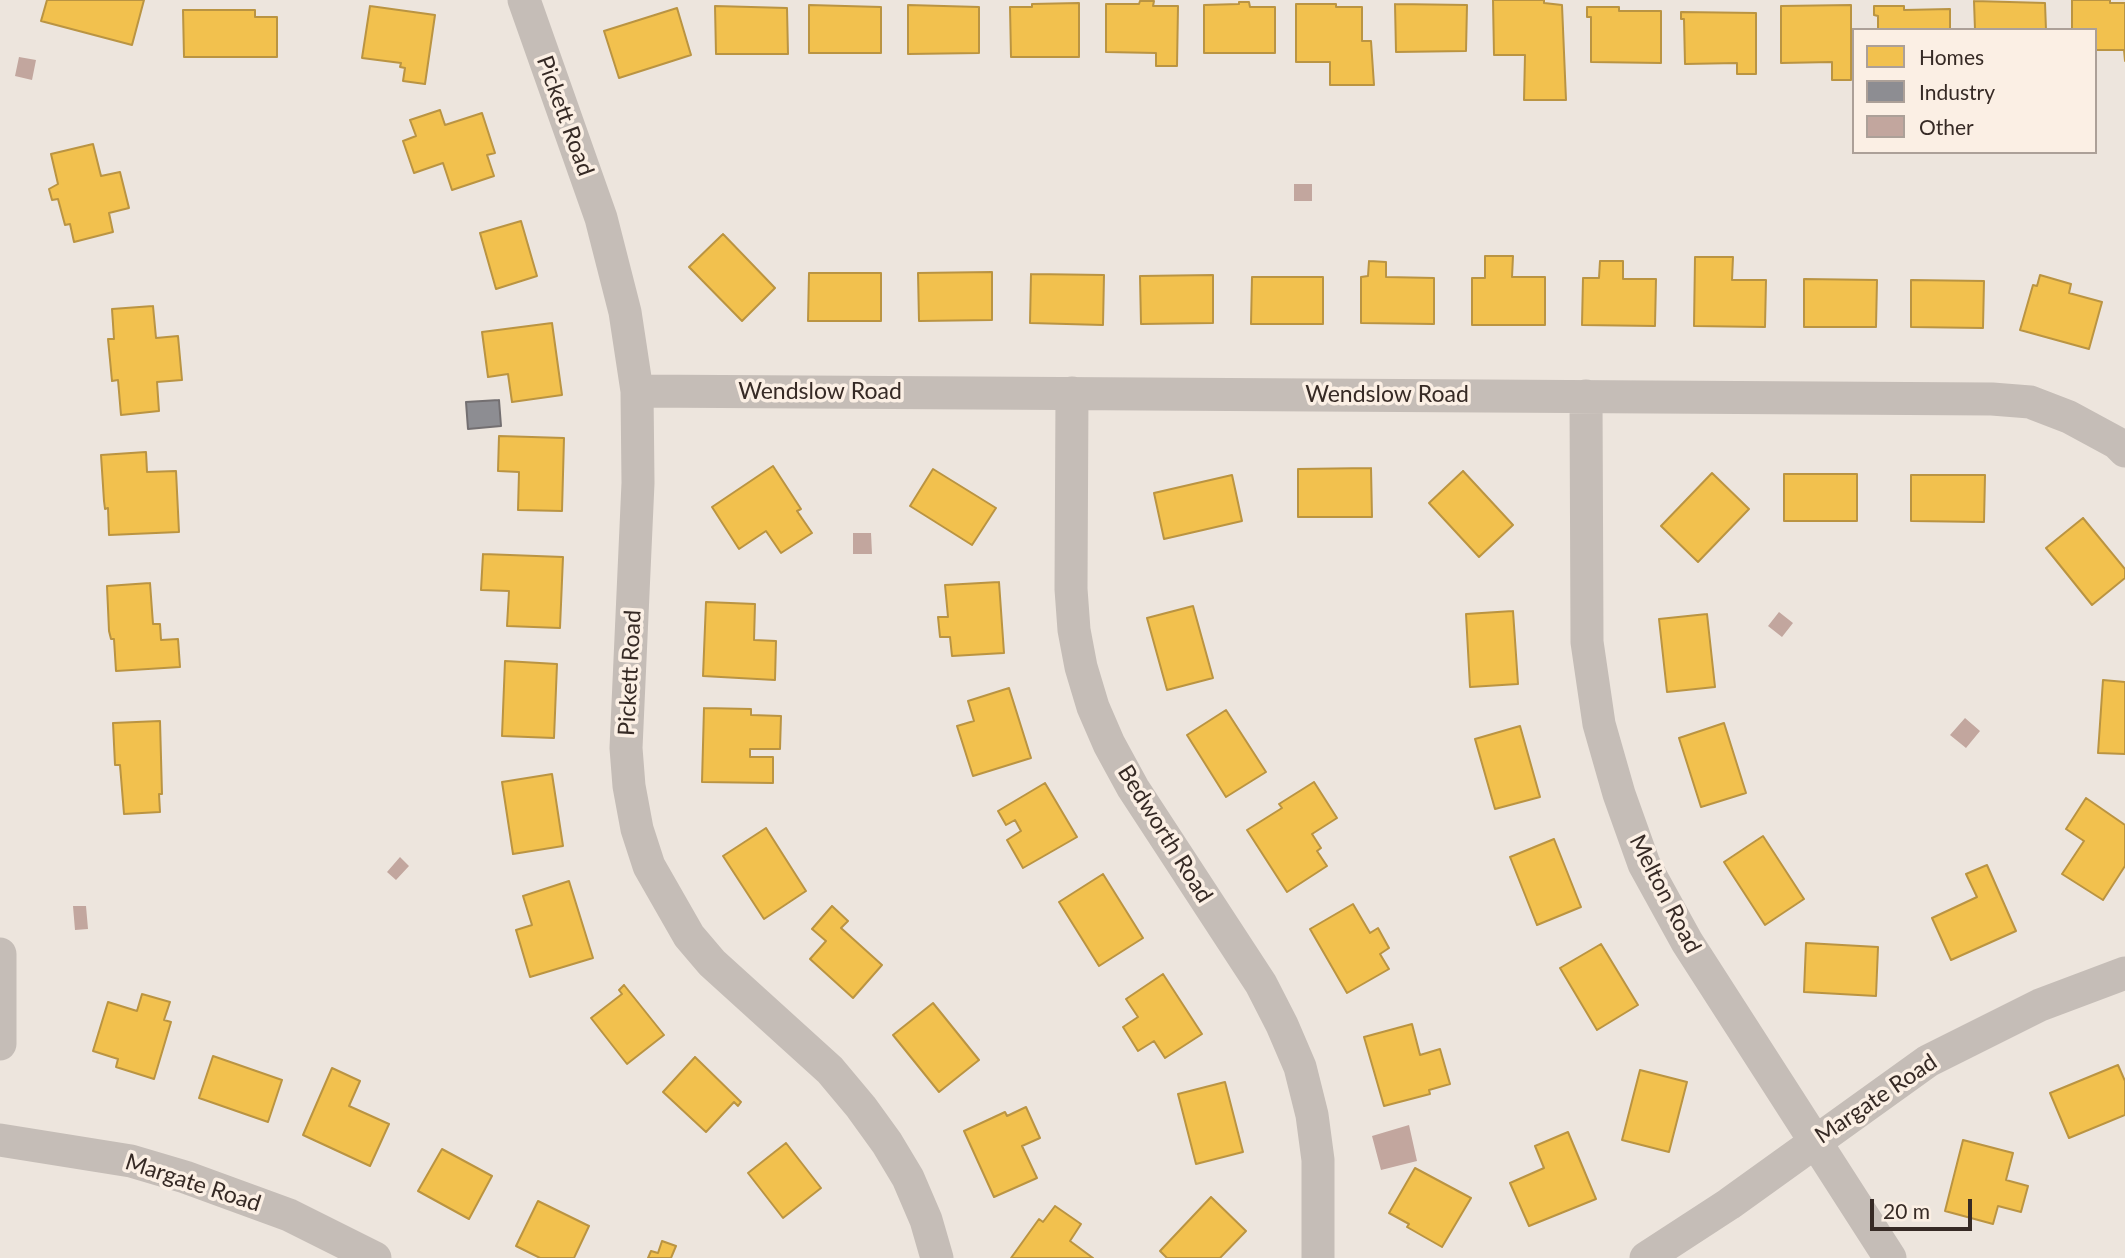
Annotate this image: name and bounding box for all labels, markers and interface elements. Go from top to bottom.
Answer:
legend [1852,28,2097,154]
text: Homes [1919,44,1984,69]
street label: Pickett Road [530,52,600,180]
text: Industry [1919,79,1995,104]
text: Other [1919,114,1974,139]
street label: Wendslow Road [738,378,902,406]
street label: Wendslow Road [1305,381,1469,409]
street label: Pickett Road [613,609,647,737]
street label: Bedworth Road [1112,760,1218,908]
street label: Melton Road [1623,830,1707,958]
street label: Margate Road [1810,1048,1942,1150]
street label: Margate Road [122,1148,264,1218]
scale bar [1873,1184,1974,1228]
text: 20 m [1883,1198,1930,1223]

